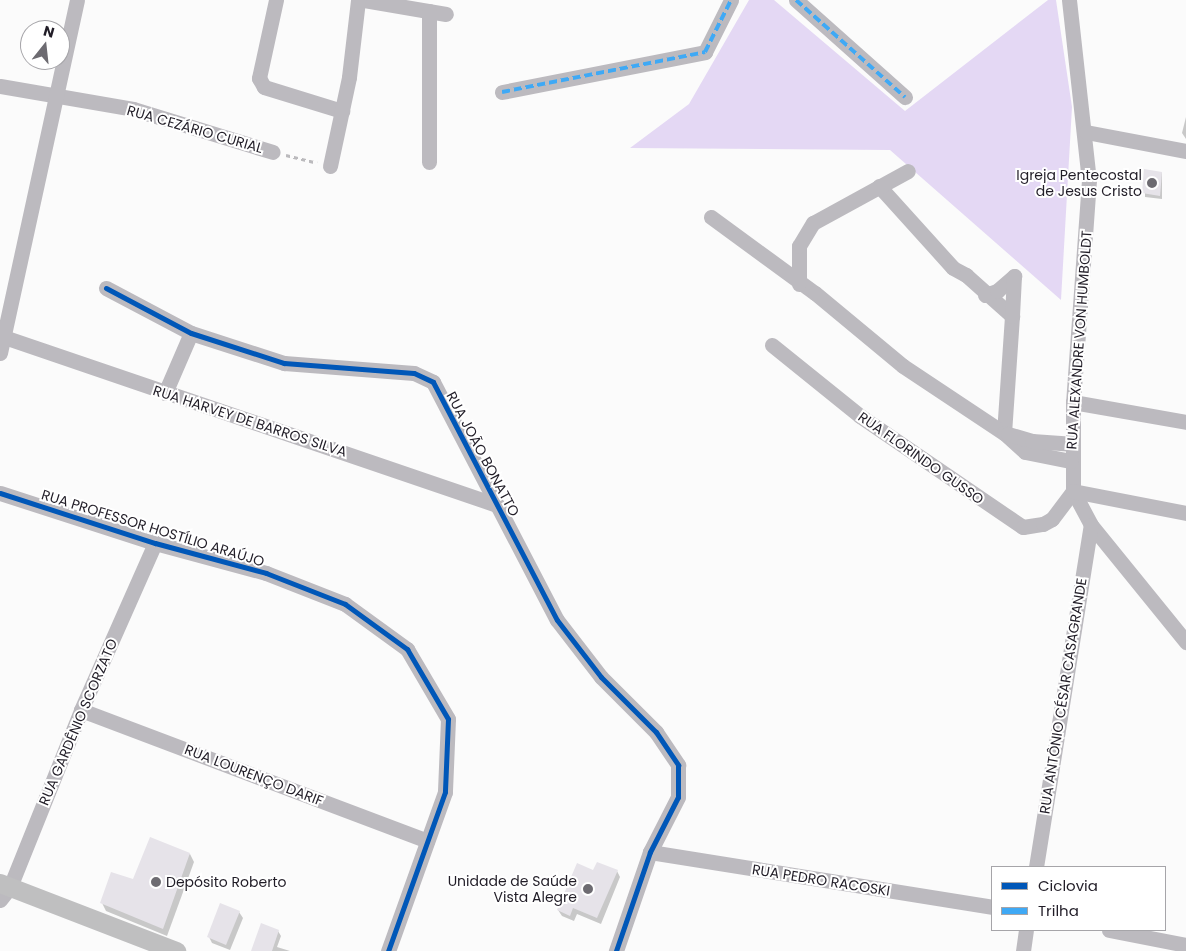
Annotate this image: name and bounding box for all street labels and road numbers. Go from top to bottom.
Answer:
street label: RUA CEZÁRIO CURIAL [125,102,265,156]
street label: RUA ALEXANDRE VON HUMBOLDT [1063,230,1095,450]
street label: RUA HARVEY DE BARROS SILVA [151,382,349,460]
street label: RUA JOÃO BONATTO [443,389,523,519]
street label: RUA FLORINDO GUSSO [855,408,987,508]
street label: RUA PROFESSOR HOSTÍLIO ARAÚJO [40,486,266,570]
street label: RUA ANTÔNIO CÉSAR CASAGRANDE [1036,577,1090,815]
street label: RUA GARDÊNIO SCORZATO [35,636,121,808]
street label: RUA LOURENÇO DARIF [182,741,326,809]
street label: RUA PEDRO RACOSKI [751,861,891,899]

